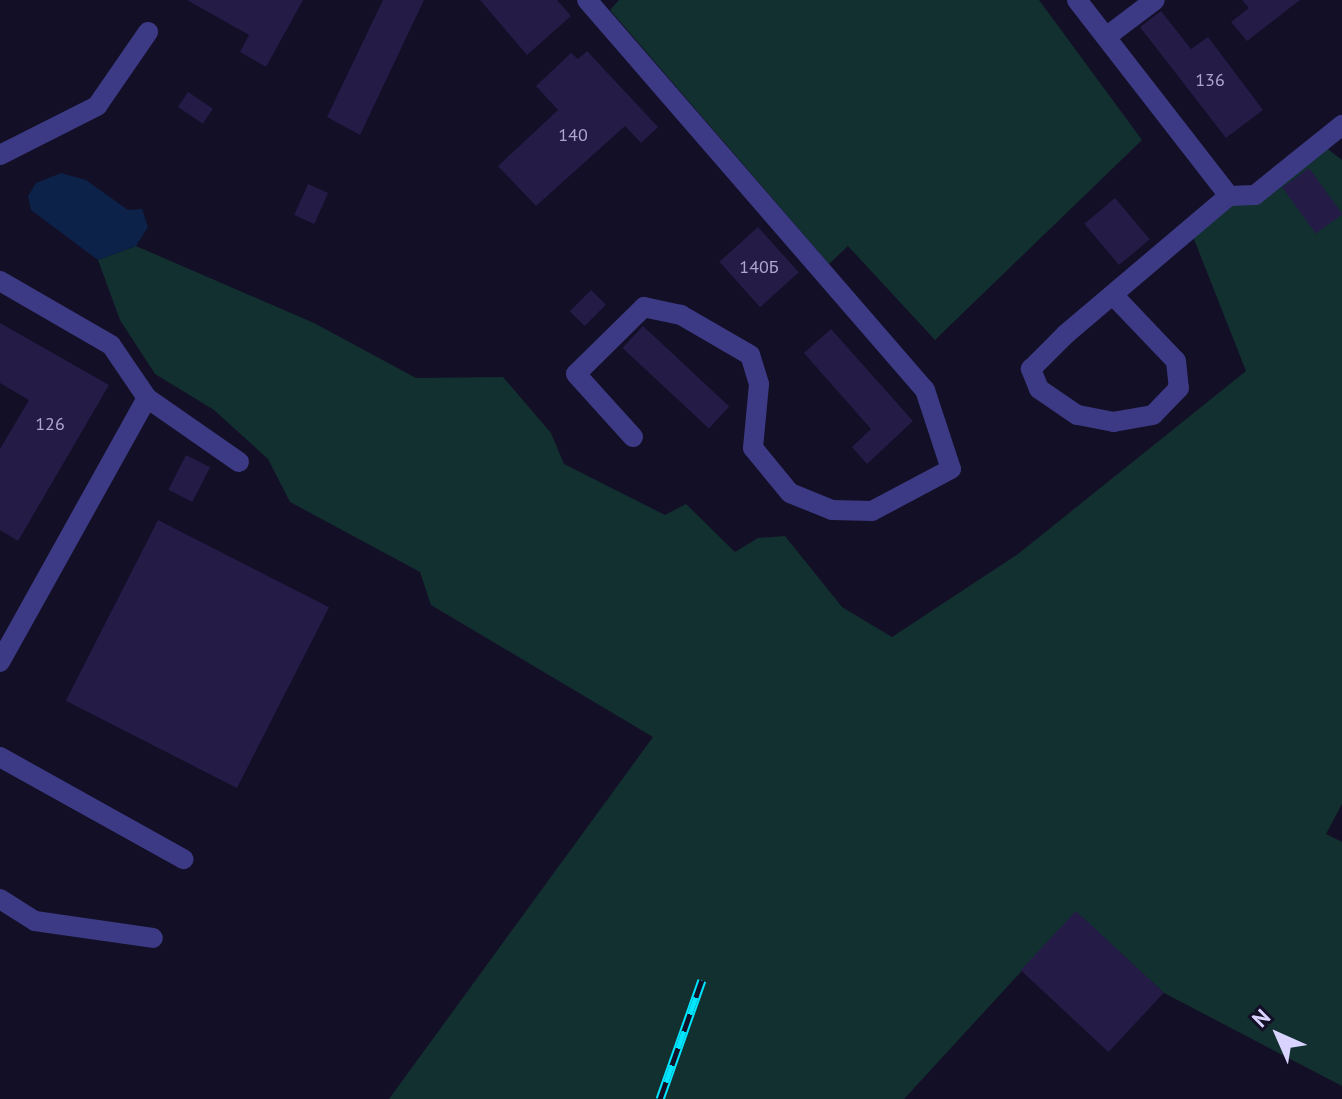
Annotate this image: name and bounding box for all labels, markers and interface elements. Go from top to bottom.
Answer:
house number: 136 [1195,69,1225,91]
house number: 140 [558,124,588,146]
house number: 140Б [739,256,779,278]
house number: 126 [35,413,65,435]
north arrow [1238,995,1318,1075]
text: N [1246,1003,1276,1033]

